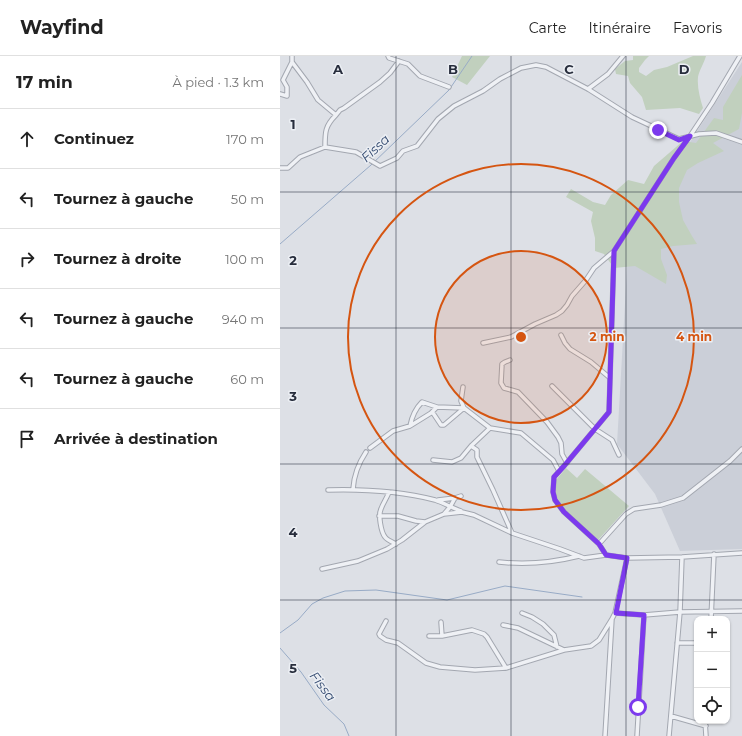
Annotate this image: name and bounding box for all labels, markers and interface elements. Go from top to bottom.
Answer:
text: Wayfind [20,16,104,39]
text: Carte [529,19,566,37]
text: Itinéraire [588,19,651,37]
text: Favoris [673,19,722,37]
text: A [332,61,344,77]
text: B [448,61,458,77]
text: C [564,61,574,77]
text: D [679,61,690,77]
text: 17 min [16,72,73,92]
text: À pied · 1.3 km [172,74,264,90]
text: 1 [290,116,296,132]
route end [649,121,667,139]
icon: ahead [16,128,38,150]
text: Continuez [54,129,134,148]
text: 170 m [226,131,264,147]
water label: Fissa [357,131,393,165]
icon: left [16,188,38,210]
text: Tournez à gauche [54,189,193,208]
text: 50 m [231,191,264,207]
icon: right [16,248,38,270]
text: Tournez à droite [54,249,182,268]
text: 100 m [225,251,264,267]
text: 2 [289,252,297,268]
icon: left [16,308,38,330]
text: Tournez à gauche [54,309,193,328]
text: 940 m [222,311,264,327]
text: 2 min [590,329,624,344]
text: 4 min [676,329,712,344]
centre of rings [514,330,528,344]
icon: left [16,368,38,390]
text: Tournez à gauche [54,369,193,388]
text: 60 m [230,371,264,387]
text: 3 [288,388,297,404]
icon: arrive [16,428,38,450]
text: Arrivée à destination [54,429,218,448]
text: 4 [289,524,298,540]
map controls [694,616,730,724]
button: + [694,616,730,652]
button: − [694,652,730,688]
text: 5 [289,660,297,676]
water label: Fissa [307,668,339,704]
button: locate [694,688,730,724]
route start [629,698,647,716]

